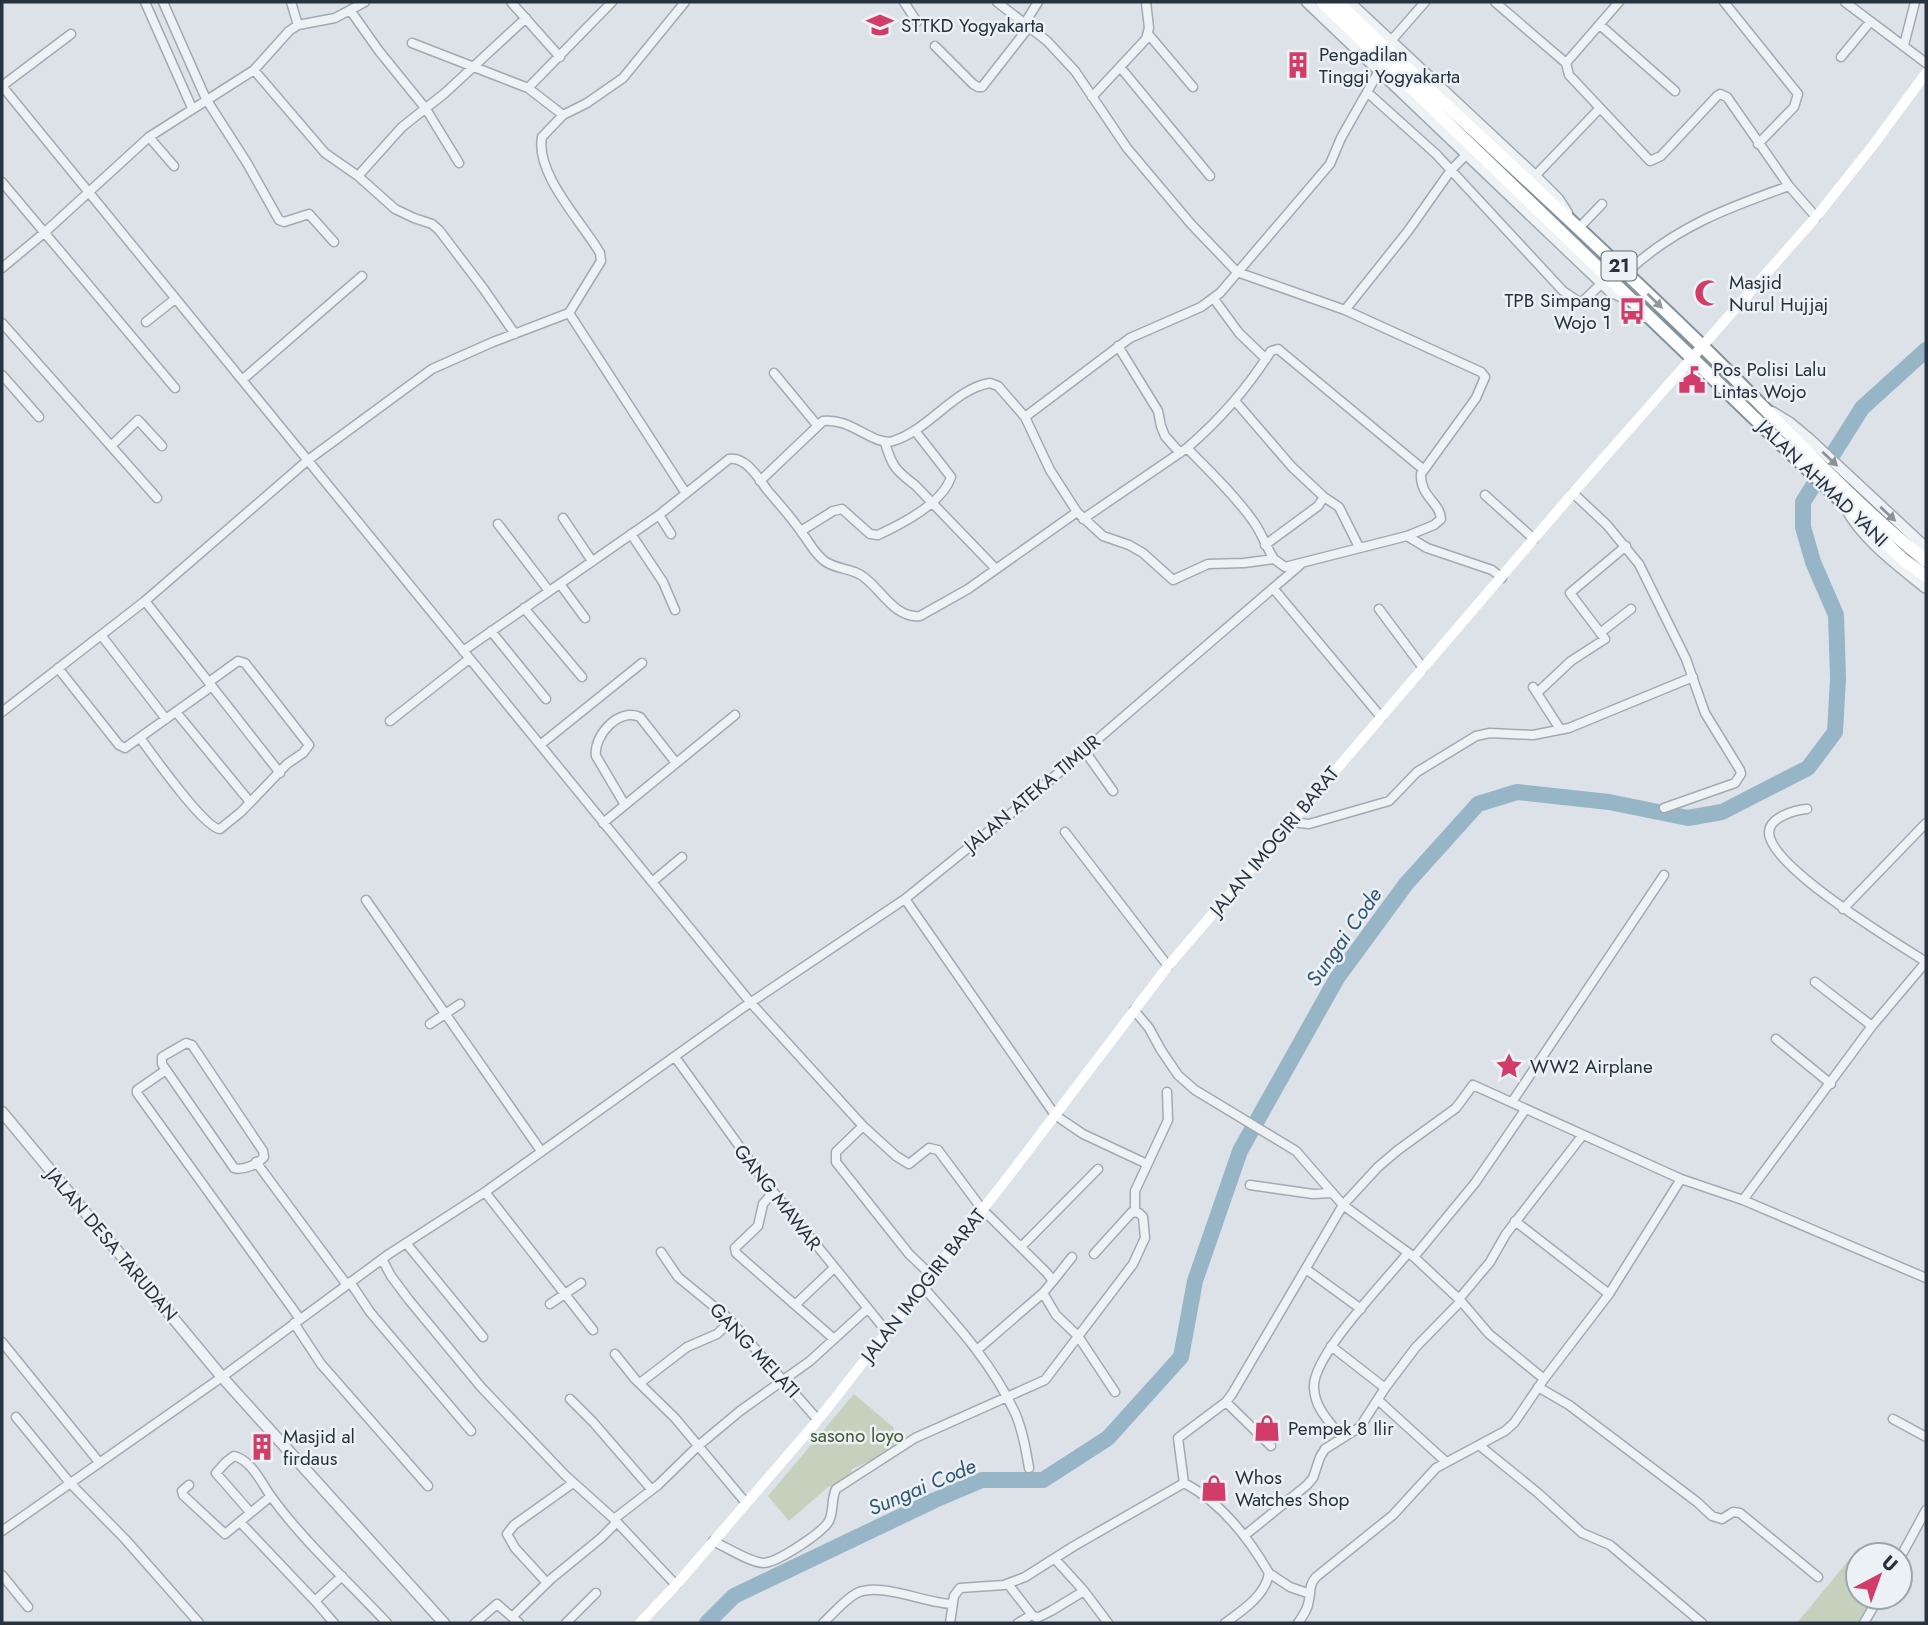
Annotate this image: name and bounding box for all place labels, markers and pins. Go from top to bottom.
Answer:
school or university icon: STTKD Yogyakarta [865,10,895,40]
place label: STTKD Yogyakarta [901,12,1044,39]
place label: Pengadilan Tinggi Yogyakarta [1319,41,1460,90]
building icon: Pengadilan Tinggi Yogyakarta [1283,50,1313,80]
place label: Masjid Nurul Hujjaj [1729,269,1828,318]
mosque icon: Masjid Nurul Hujjaj [1693,278,1723,308]
place label: TPB Simpang Wojo 1 [1505,287,1611,336]
bus stop icon: TPB Simpang Wojo 1 [1617,296,1647,326]
place label: Pos Polisi Lalu Lintas Wojo [1713,356,1826,405]
public building icon: Pos Polisi Lalu Lintas Wojo [1677,365,1707,395]
place icon: WW2 Airplane [1494,1051,1524,1081]
place label: WW2 Airplane [1530,1053,1653,1080]
shop icon: Pempek 8 Ilir [1252,1413,1282,1443]
place label: Pempek 8 Ilir [1288,1415,1394,1442]
place label: Masjid al firdaus [283,1423,355,1472]
building icon: Masjid al firdaus [247,1432,277,1462]
place label: Whos Watches Shop [1235,1464,1350,1513]
shop icon: Whos Watches Shop [1199,1473,1229,1503]

